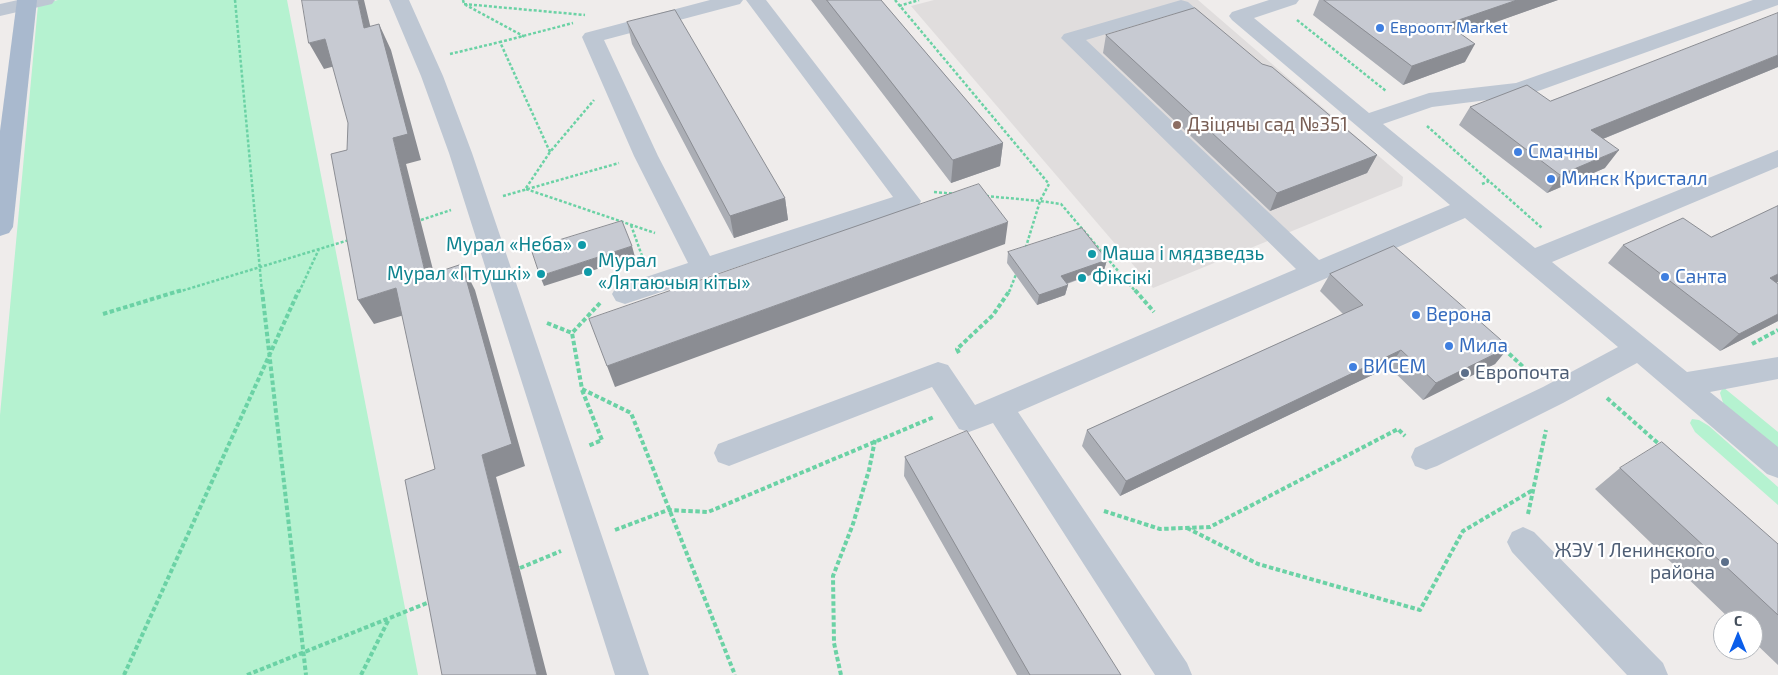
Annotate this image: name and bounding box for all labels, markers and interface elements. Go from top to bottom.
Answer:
place label: Евроопт Market [1390,18,1508,38]
marker: Евроопт Market [1374,22,1386,34]
place label: Дзіцячы сад №351 [1187,114,1348,136]
marker: Дзіцячы сад №351 [1171,119,1183,131]
place label: Смачны [1528,141,1598,163]
marker: Смачны [1512,146,1524,158]
place label: Минск Кристалл [1561,168,1708,190]
marker: Минск Кристалл [1545,173,1557,185]
place label: Мурал «Неба» [446,234,572,256]
marker: Мурал «Неба» [576,239,588,251]
place label: Маша і мядзведзь [1102,243,1264,265]
marker: Маша і мядзведзь [1086,248,1098,260]
place label: Мурал «Лятаючыя кіты» [598,250,750,294]
place label: Мурал «Птушкі» [387,263,531,285]
marker: Мурал «Лятаючыя кіты» [582,266,594,278]
place label: Санта [1675,266,1727,288]
place label: Фіксікі [1092,267,1152,289]
marker: Мурал «Птушкі» [535,268,547,280]
marker: Санта [1659,271,1671,283]
marker: Фіксікі [1076,272,1088,284]
place label: Верона [1426,304,1492,326]
marker: Верона [1410,309,1422,321]
place label: Мила [1459,335,1508,357]
marker: Мила [1443,340,1455,352]
place label: ВИСЕМ [1363,356,1426,378]
marker: ВИСЕМ [1347,361,1359,373]
place label: Европочта [1475,362,1570,384]
marker: Европочта [1459,367,1471,379]
place label: ЖЭУ 1 Ленинского района [1555,540,1715,584]
marker: ЖЭУ 1 Ленинского района [1719,556,1731,568]
north arrow [1713,610,1763,660]
text: С [1734,612,1742,629]

